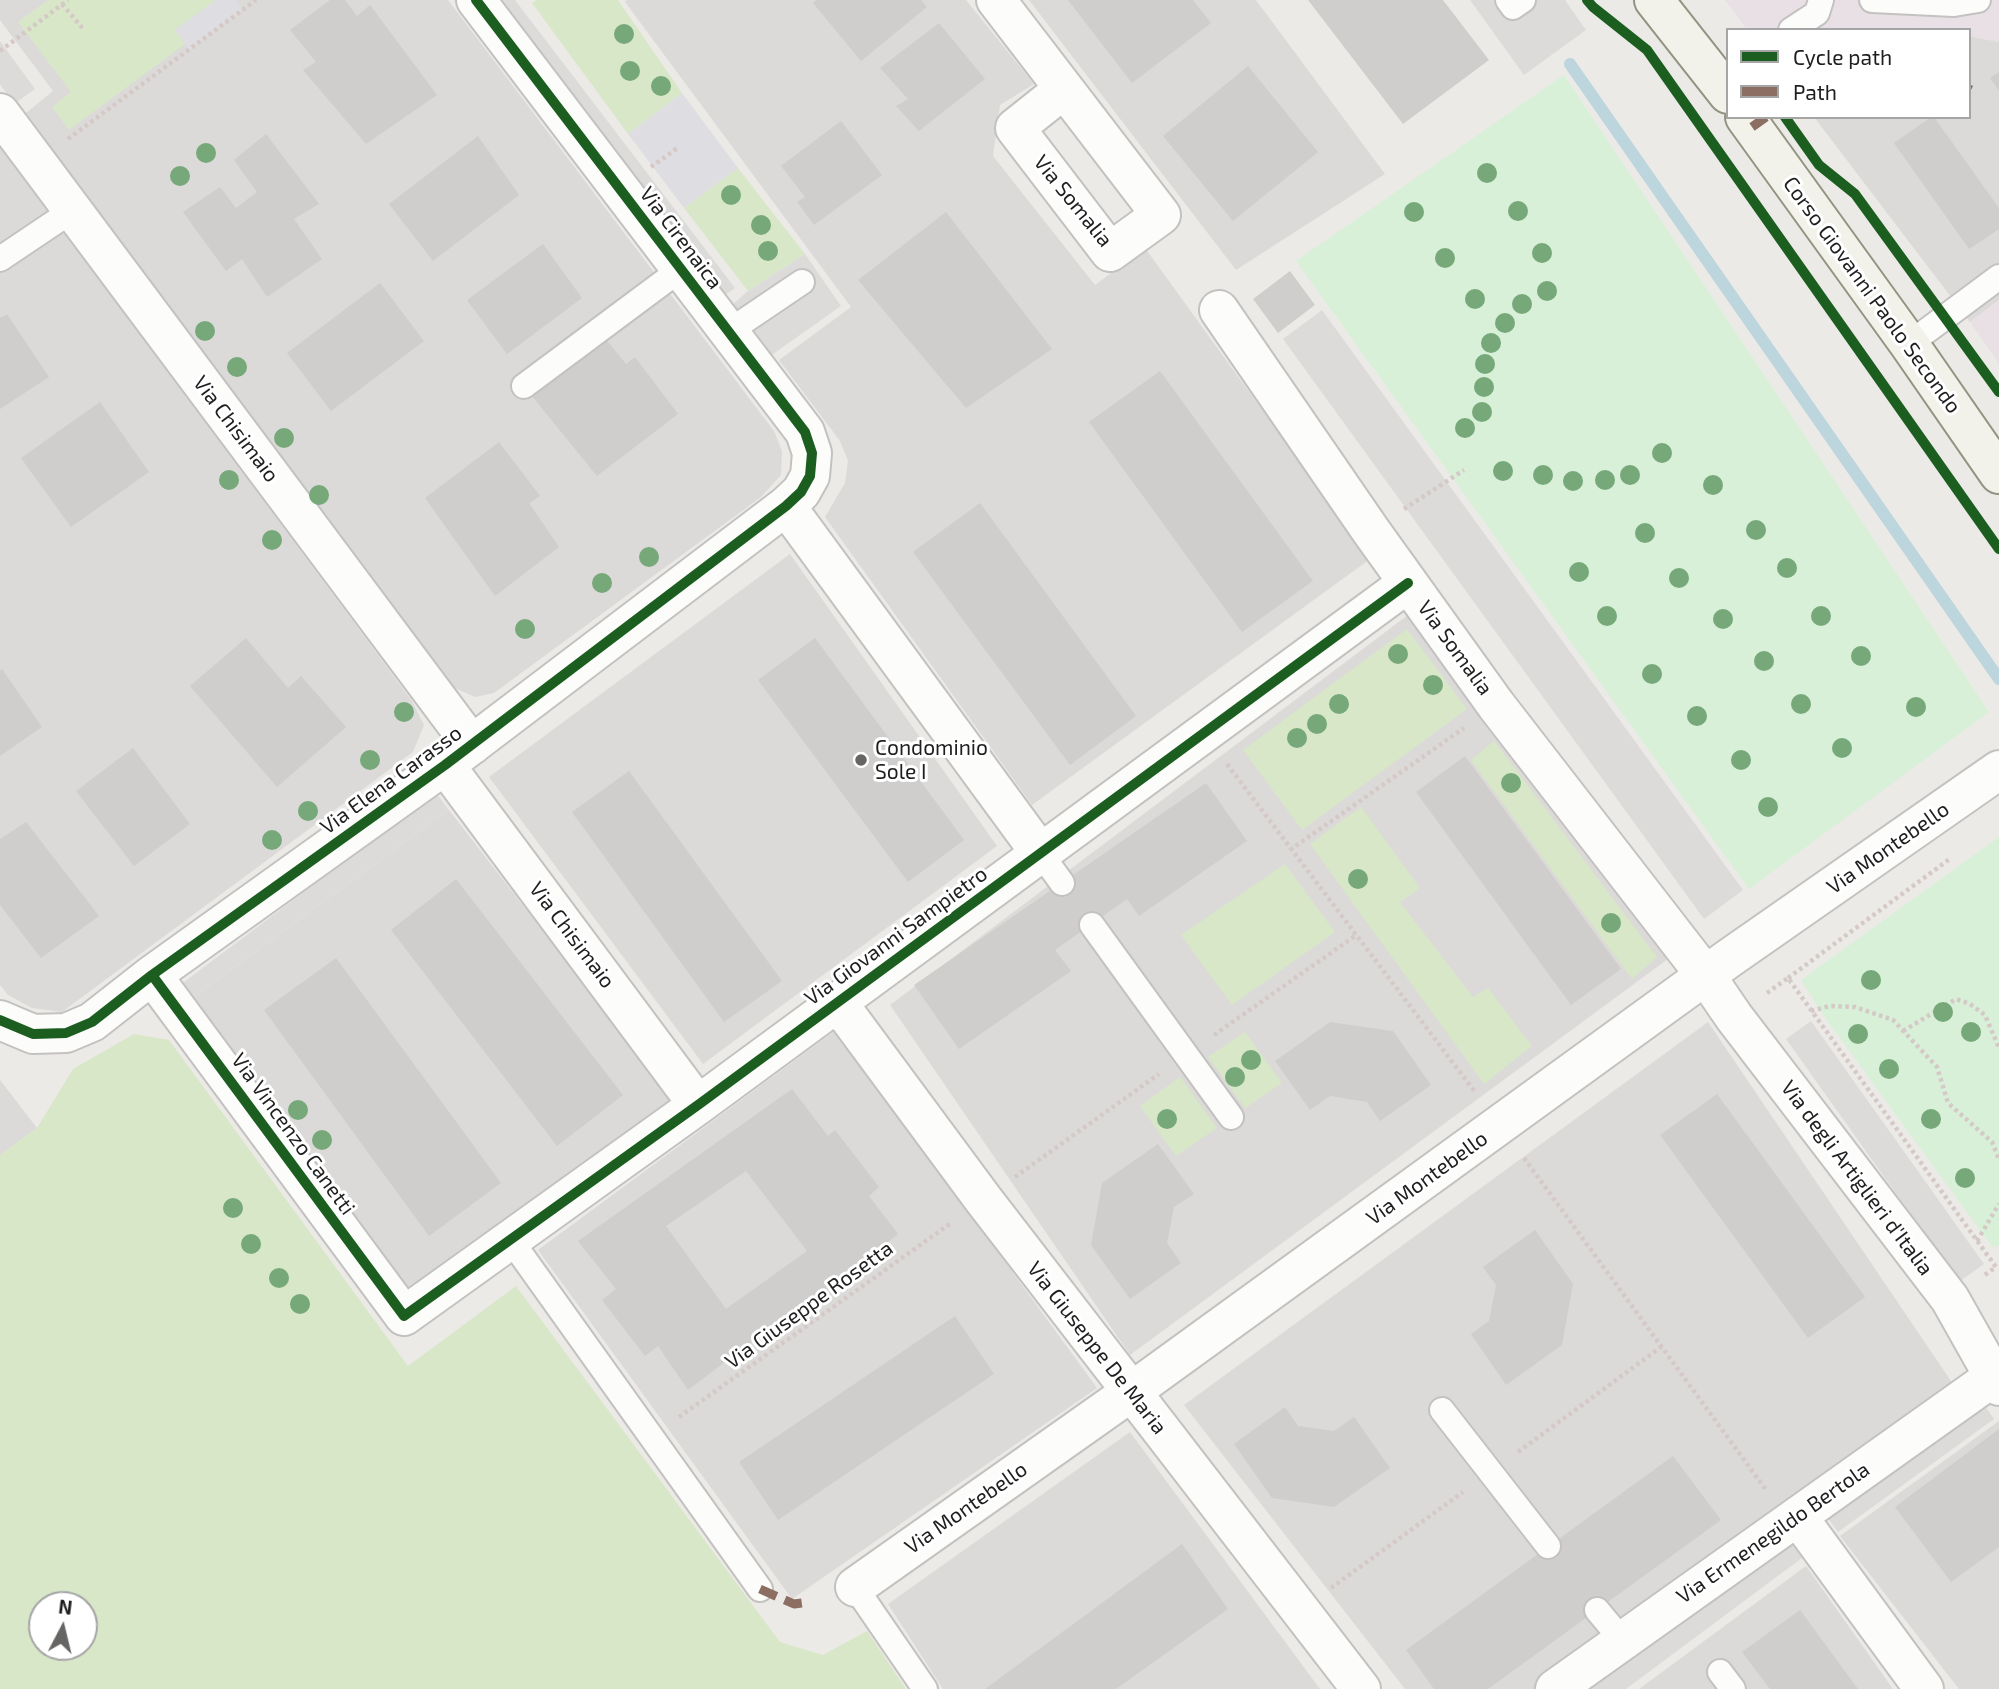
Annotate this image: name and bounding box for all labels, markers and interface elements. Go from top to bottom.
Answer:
legend [1726,28,1971,119]
text: Cycle path [1793,44,1892,69]
text: Path [1793,79,1837,104]
street label: Via Somalia [1028,150,1118,252]
street label: Corso Giovanni Paolo Secondo [1778,172,1966,418]
street label: Via Cirenaica [634,182,728,294]
street label: Via Chisimaio [188,371,284,487]
street label: Via Somalia [1412,596,1498,700]
street label: Via Elena Carasso [315,720,467,840]
place label: Condominio Sole I [875,735,988,785]
marker: Condominio Sole I [853,752,869,768]
street label: Via Montebello [1822,796,1954,900]
street label: Via Giovanni Sampietro [800,861,992,1011]
street label: Via Chisimaio [524,877,620,993]
street label: Via Vincenzo Canetti [226,1048,360,1220]
street label: Via degli Artiglieri d'Italia [1776,1076,1938,1280]
street label: Via Montebello [1361,1126,1493,1230]
street label: Via Giuseppe Rosetta [720,1236,898,1374]
street label: Via Giuseppe De Maria [1022,1257,1172,1439]
street label: Via Montebello [900,1456,1032,1560]
street label: Via Ermenegildo Bertola [1672,1457,1874,1609]
north arrow [28,1591,98,1661]
text: N [57,1594,74,1619]

